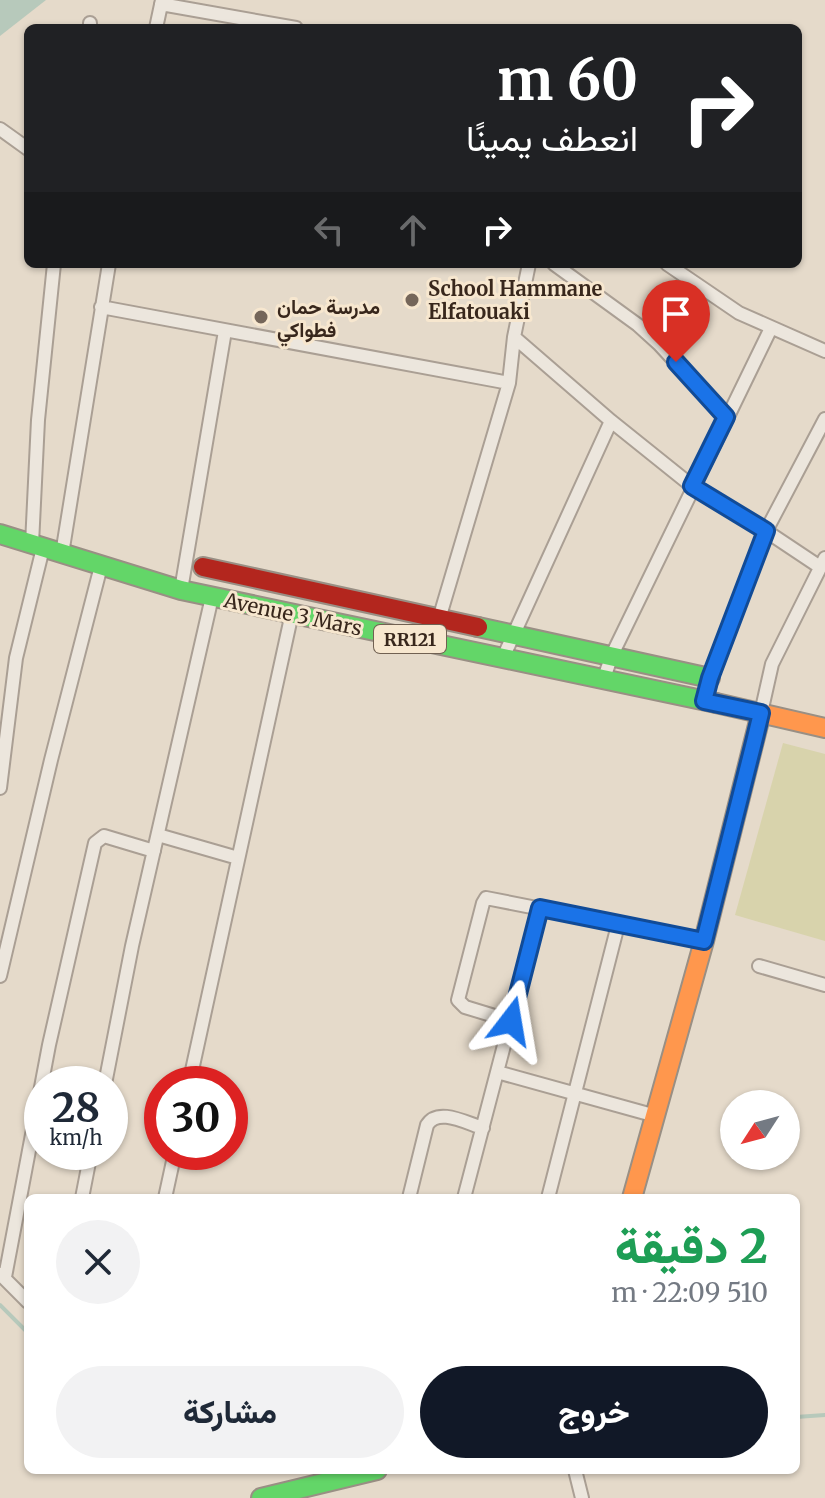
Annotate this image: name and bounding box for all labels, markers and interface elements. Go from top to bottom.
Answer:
text: 60 m [497,45,638,115]
icon: right [666,56,770,160]
text: انعطف يمينًا [466,116,638,161]
icon: left [307,208,351,252]
icon: ahead [391,208,435,252]
icon: right [475,208,519,252]
place label: School Hammane Elfatouaki [428,276,603,324]
pin [642,280,710,362]
marker: School Hammane Elfatouaki [403,291,421,309]
icon: arrive [654,292,698,336]
place label: مدرسة حمان فطواكي [277,294,380,347]
marker: مدرسة حمان فطواكي [252,308,270,326]
street label: Avenue 3 Mars [221,587,364,641]
road number: RR121 [374,625,446,653]
position arrow [469,979,553,1063]
speed limit sign: 30 [144,1066,248,1170]
text: 28 [52,1083,100,1133]
north arrow [720,1090,800,1170]
map controls [720,1090,800,1170]
text: km/h [50,1125,102,1150]
text: 2 دقيقة [615,1216,768,1276]
button: close [56,1220,140,1304]
text: 510 m · 22:09 [611,1276,768,1309]
button: مشاركة [56,1366,404,1458]
button: خروج [420,1366,768,1458]

